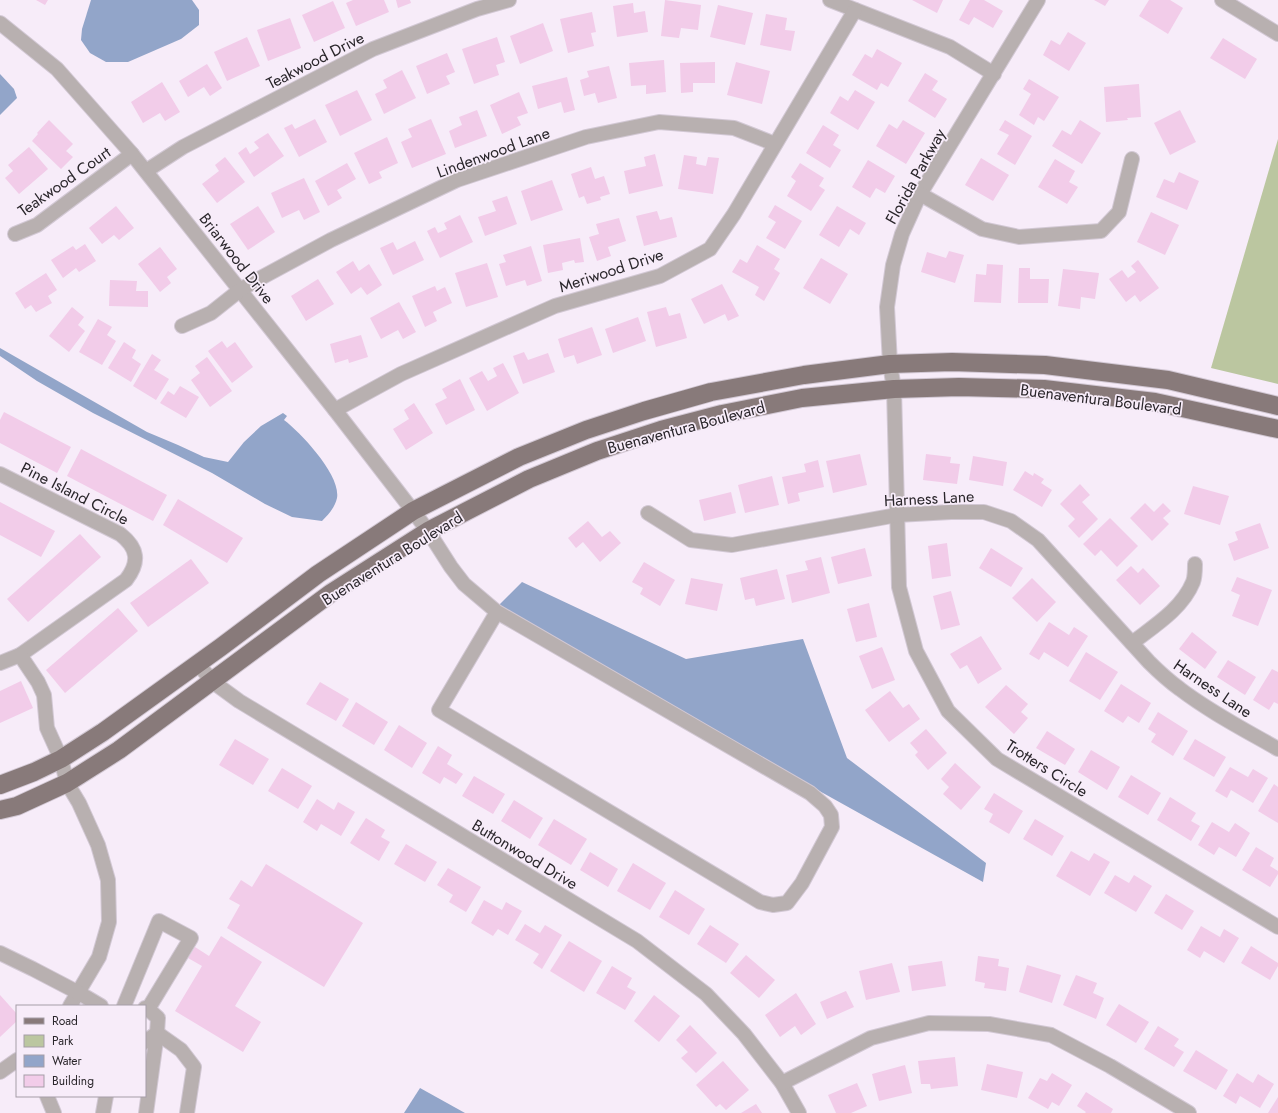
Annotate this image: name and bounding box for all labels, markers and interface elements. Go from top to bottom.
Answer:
street label: Teakwood Drive [262,26,368,95]
street label: Lindenwood Lane [433,121,553,184]
street label: Florida Parkway [880,123,952,228]
street label: Teakwood Court [13,141,115,222]
street label: Briarwood Drive [194,208,279,309]
street label: Meriwood Drive [556,243,666,298]
street label: Buenaventura Boulevard [1019,378,1183,421]
street label: Buenaventura Boulevard [605,395,768,460]
street label: Pine Island Circle [17,456,133,531]
street label: Harness Lane [883,485,975,512]
street label: Buenaventura Boulevard [317,506,467,611]
street label: Harness Lane [1169,654,1257,723]
street label: Trotters Circle [1001,734,1092,803]
street label: Buttonwood Drive [468,814,582,895]
legend [16,1005,146,1097]
text: Road [52,1012,78,1030]
text: Park [52,1032,74,1050]
text: Water [52,1052,83,1070]
text: Building [52,1072,94,1090]

